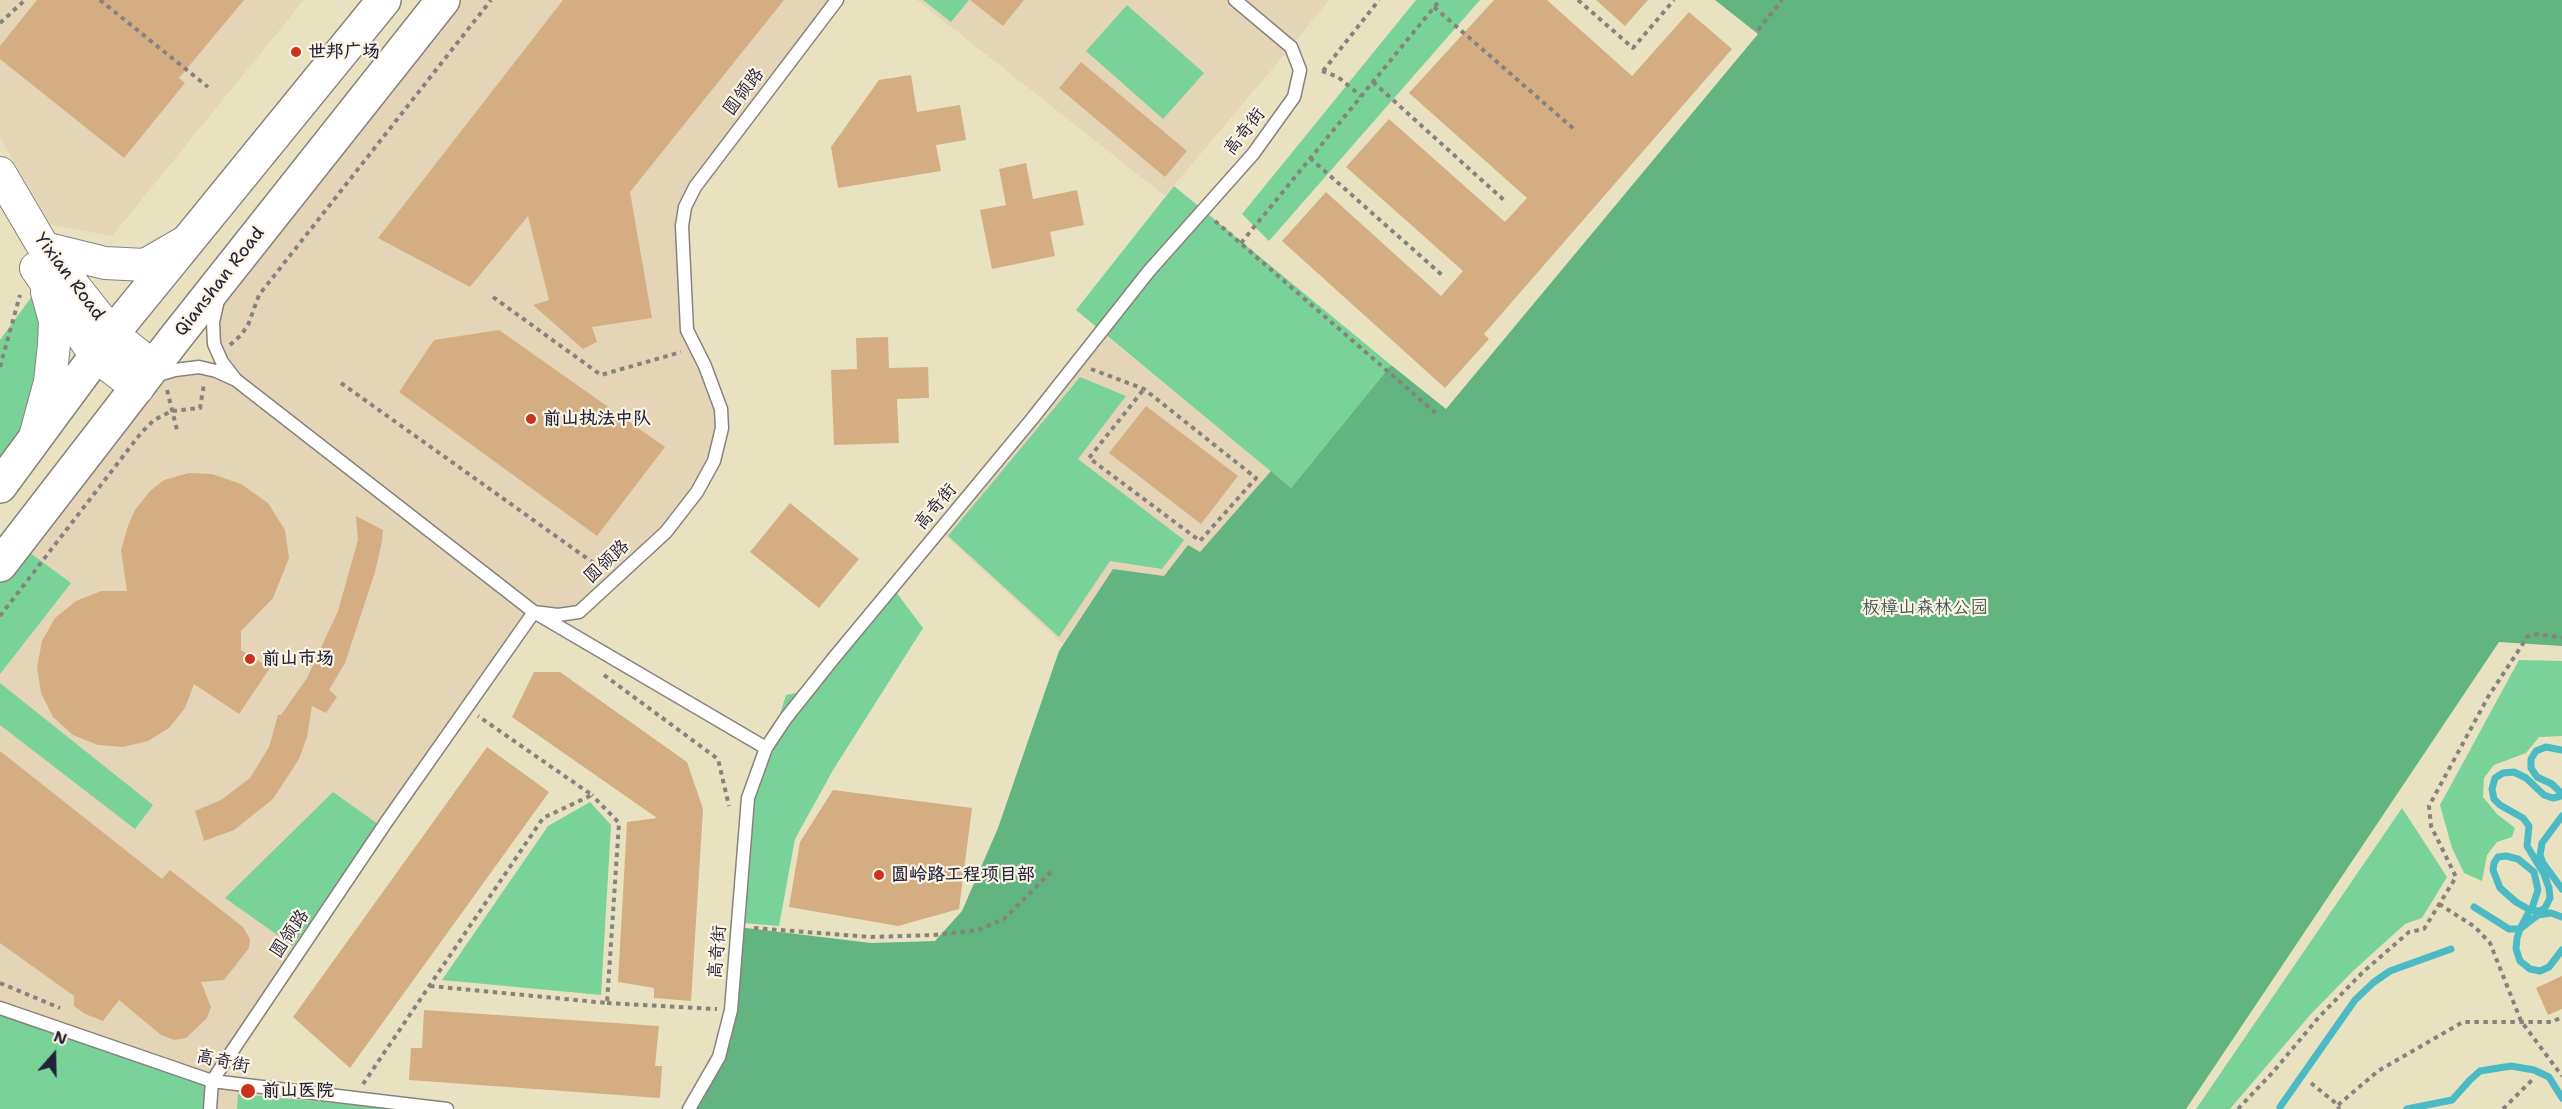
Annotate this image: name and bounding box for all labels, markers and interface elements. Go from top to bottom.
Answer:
place label: 世邦广场 [308,41,380,63]
marker: 世邦广场 [289,45,303,59]
street label: 圆领路 [719,64,769,120]
street label: 高奇街 [1220,104,1270,160]
street label: Qianshan Road [171,223,269,341]
street label: Yixian Road [29,229,109,325]
place label: 前山执法中队 [543,408,651,430]
marker: 前山执法中队 [524,412,538,426]
street label: 高奇街 [910,479,962,535]
street label: 圆领路 [580,536,634,588]
park label: 板樟山森林公园 [1862,597,1988,619]
place label: 前山市场 [262,648,334,670]
marker: 前山市场 [243,652,257,666]
place label: 圆岭路工程项目部 [891,864,1035,886]
marker: 圆岭路工程项目部 [872,868,886,882]
street label: 圆领路 [266,906,314,962]
street label: 高奇街 [705,924,731,980]
north arrow [24,1025,84,1085]
text: N [51,1026,70,1050]
street label: 高奇街 [194,1046,252,1078]
place label: 前山医院 [262,1080,334,1102]
marker: 前山医院 [239,1082,257,1100]

